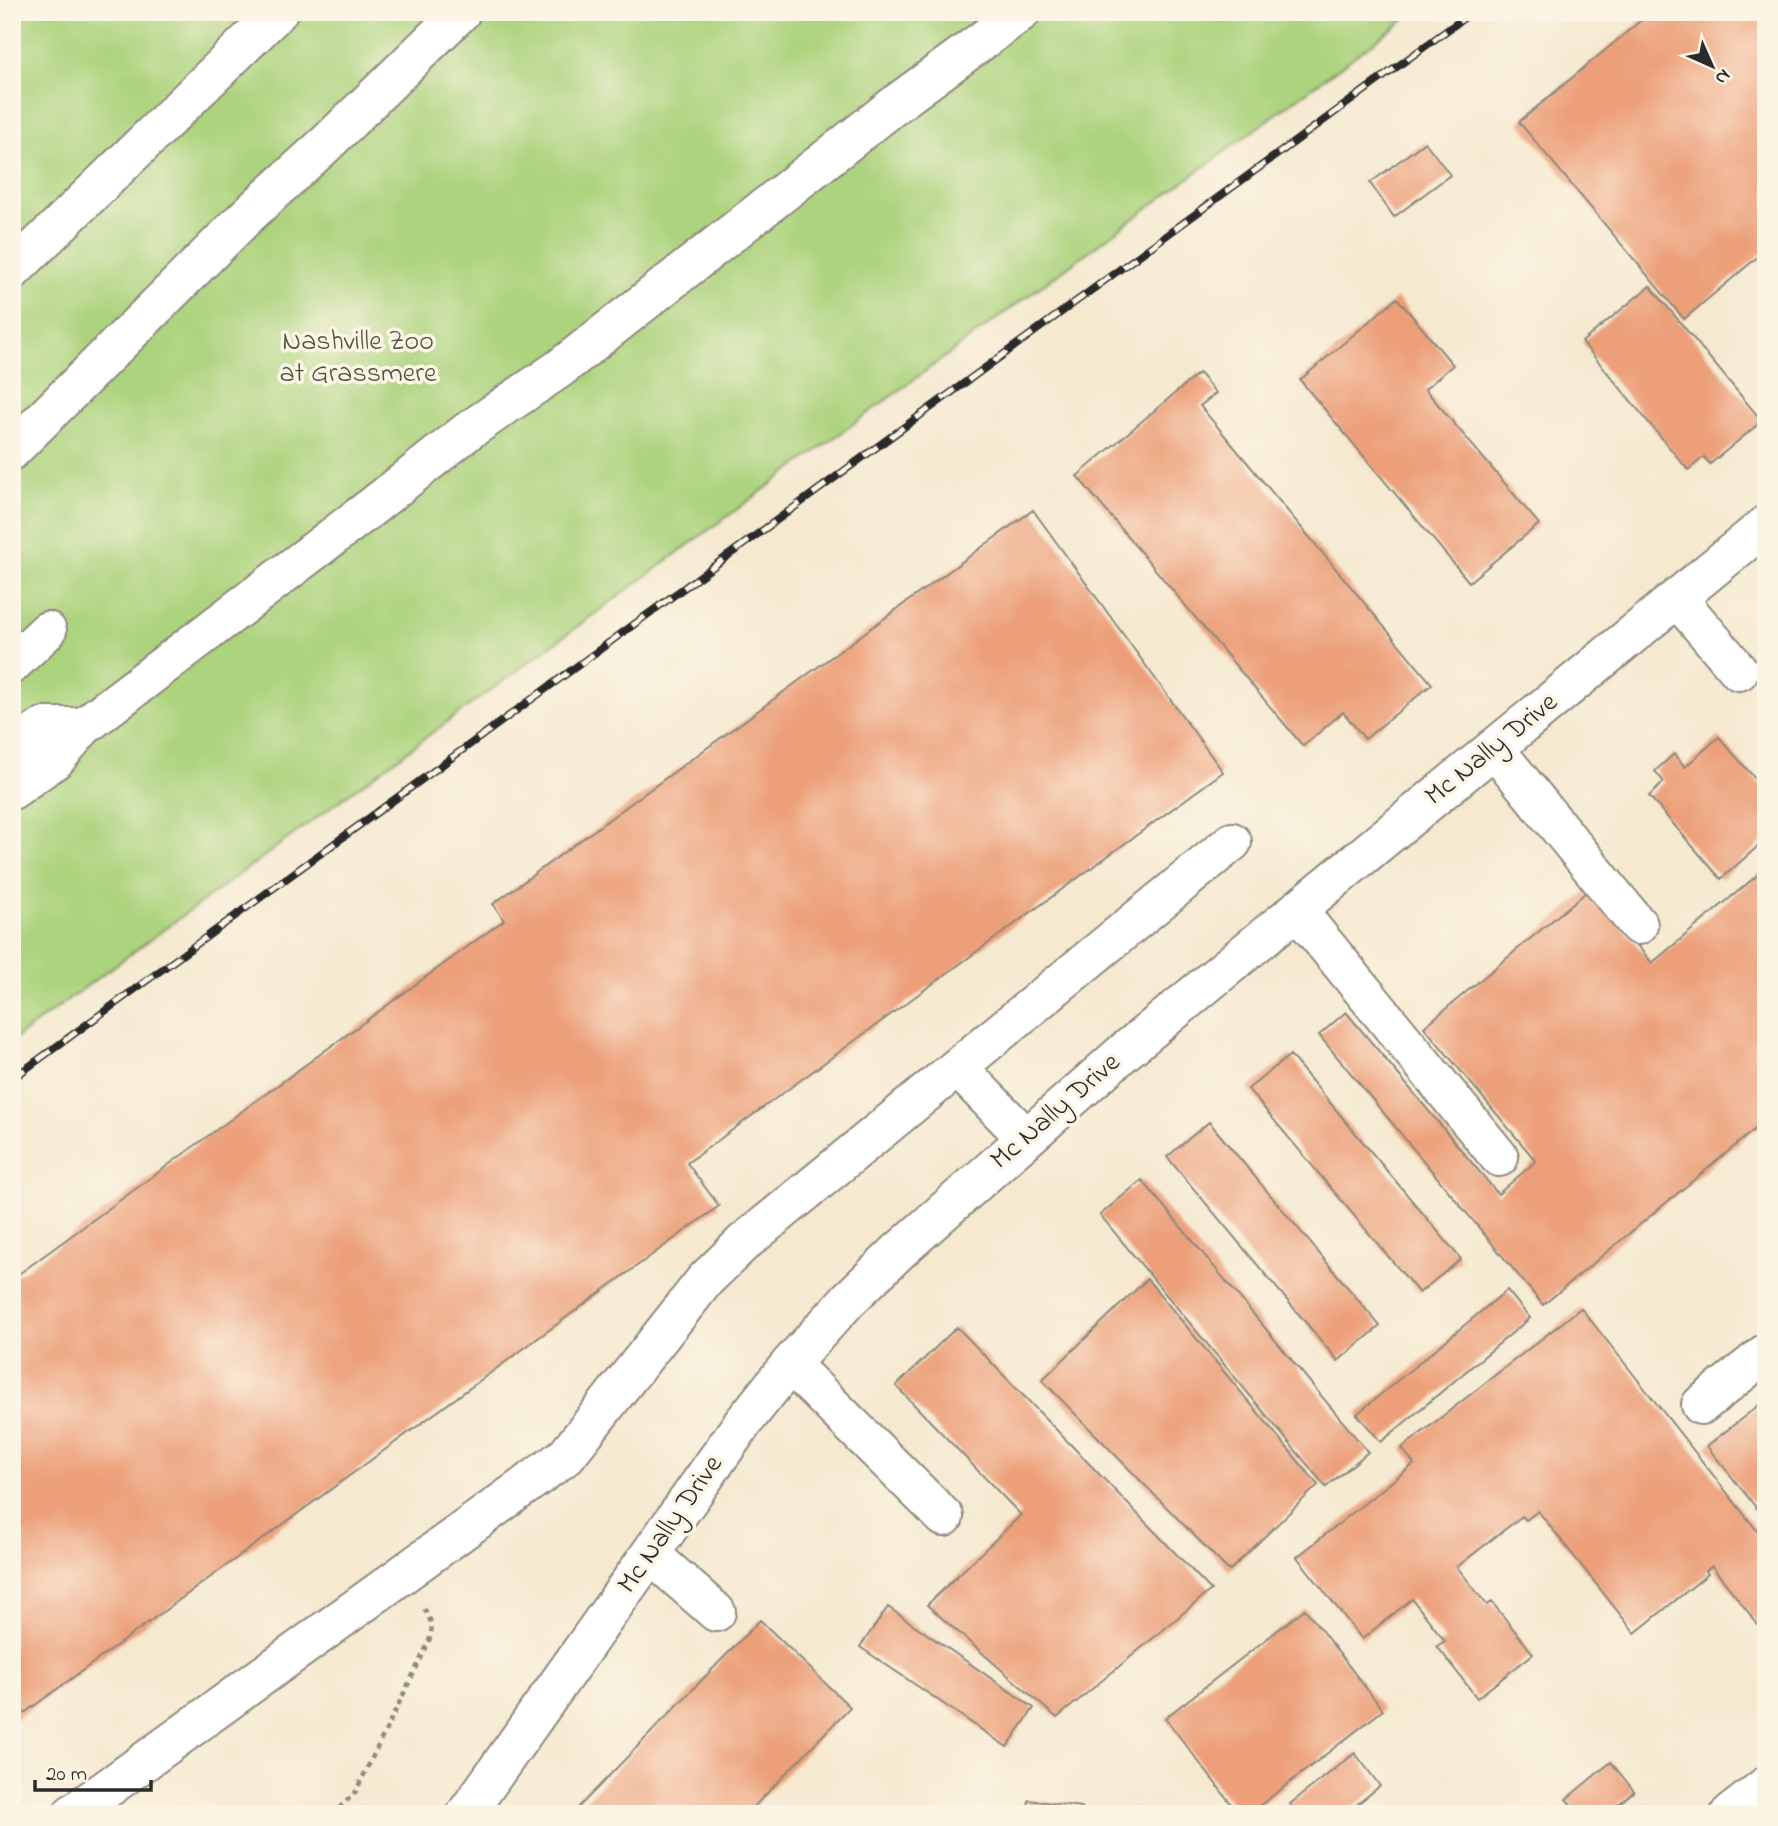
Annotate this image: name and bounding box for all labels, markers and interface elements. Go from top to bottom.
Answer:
north arrow [1676,32,1746,102]
text: N [1708,62,1736,90]
park label: Nashville Zoo at Grassmere [280,322,437,395]
street label: Mc Nally Drive [1417,683,1568,817]
street label: Mc Nally Drive [982,1043,1131,1180]
street label: Mc Nally Drive [608,1447,734,1603]
scale bar [35,1749,150,1793]
text: 20 m [46,1760,87,1790]

